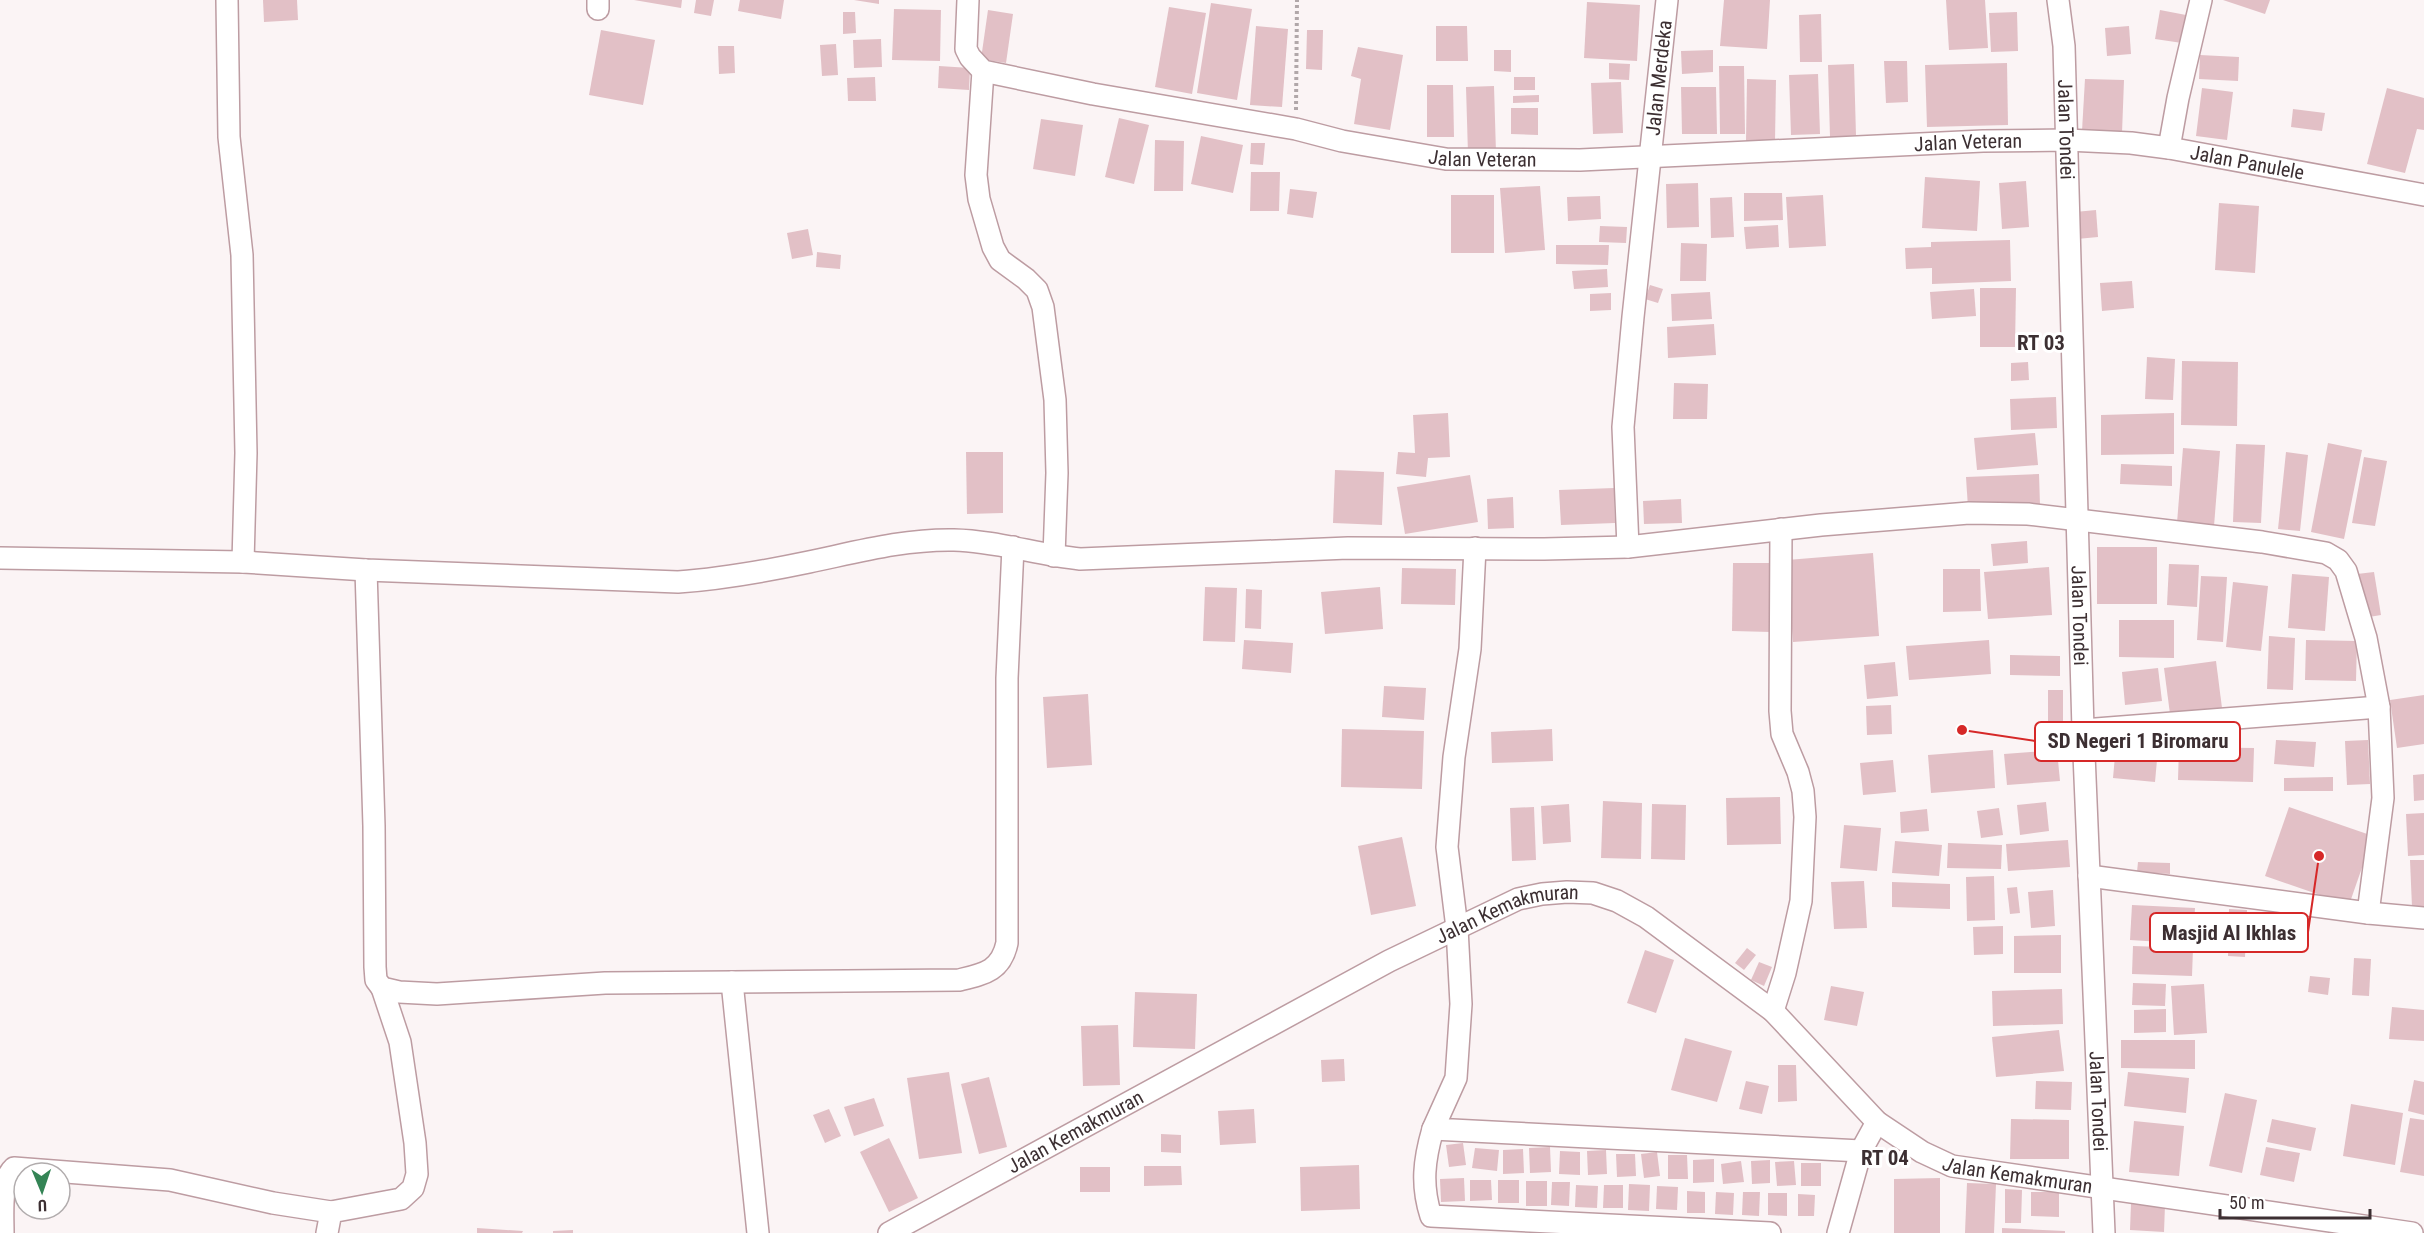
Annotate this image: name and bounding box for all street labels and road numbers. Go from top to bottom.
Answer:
street label: Jalan Merdeka [1641,19,1677,137]
street label: Jalan Tondei [2053,79,2080,180]
street label: Jalan Veteran [1913,129,2022,156]
street label: Jalan Panulele [2188,140,2306,185]
street label: Jalan Veteran [1427,144,1537,172]
street label: Jalan Tondei [2066,565,2093,666]
street label: Jalan Kemakmuran [1432,880,1579,949]
street label: Jalan Tondei [2084,1050,2113,1152]
street label: Jalan Kemakmuran [1003,1085,1147,1178]
street label: Jalan Kemakmuran [1939,1151,2094,1198]

